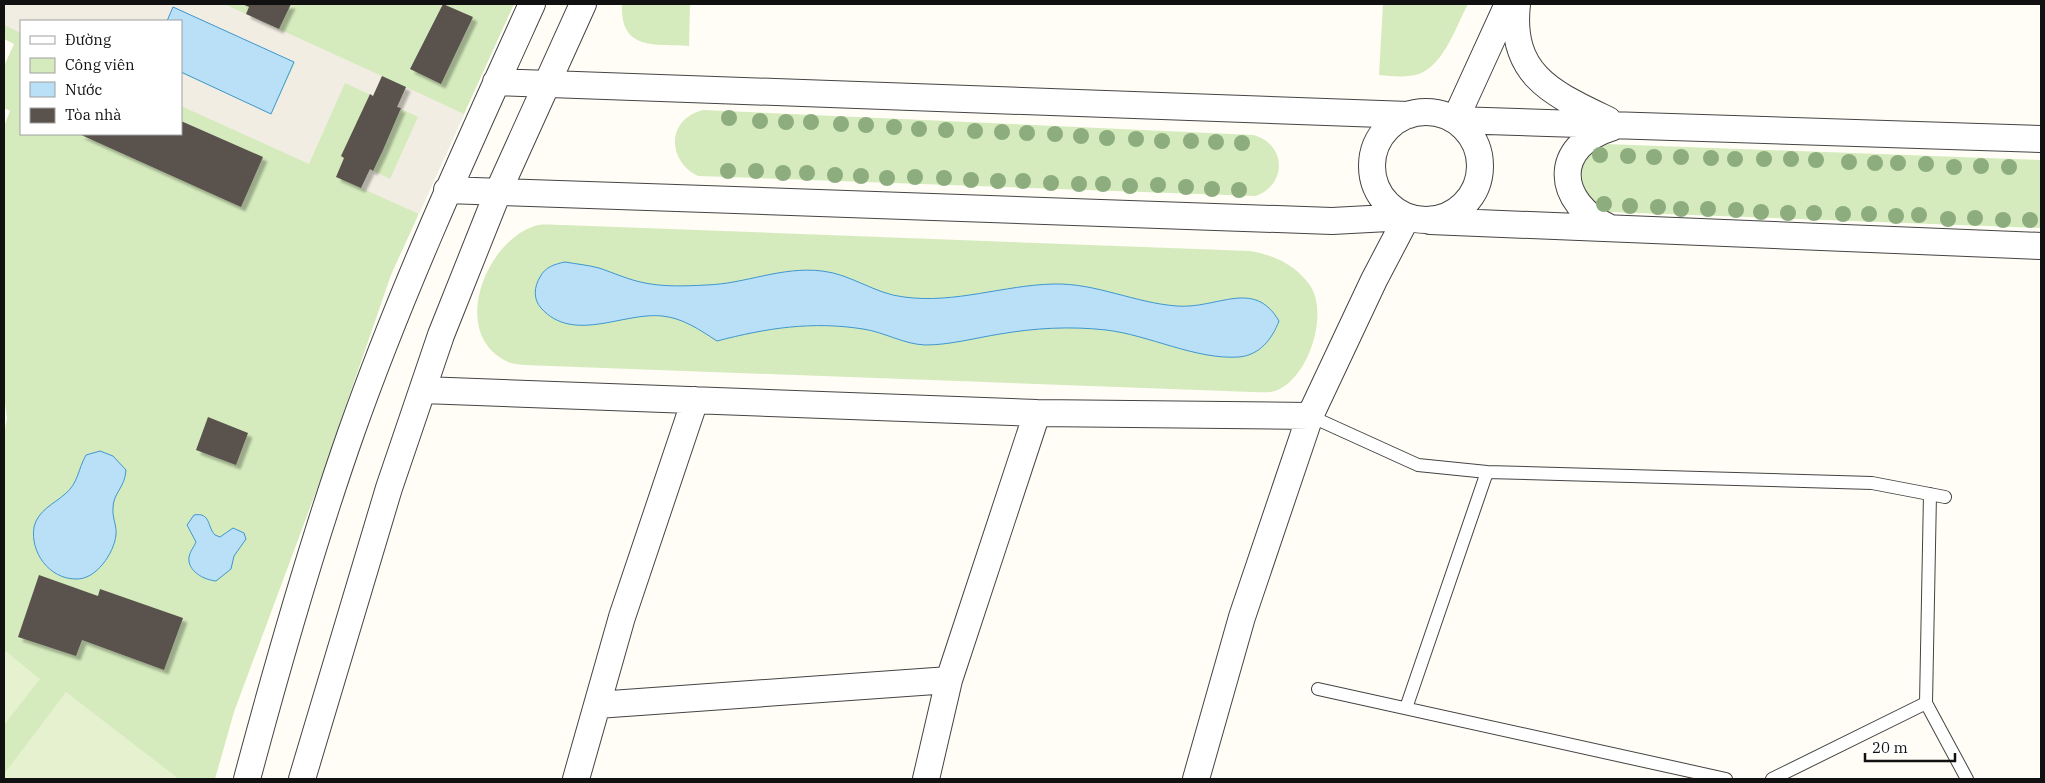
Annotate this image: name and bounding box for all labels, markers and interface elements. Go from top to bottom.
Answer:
legend [20,20,182,135]
text: Đường [65,30,111,49]
text: Công viên [65,55,135,74]
text: Nước [65,80,103,99]
text: Tòa nhà [65,105,122,124]
scale bar [1865,730,1955,762]
text: 20 m [1872,738,1908,757]

